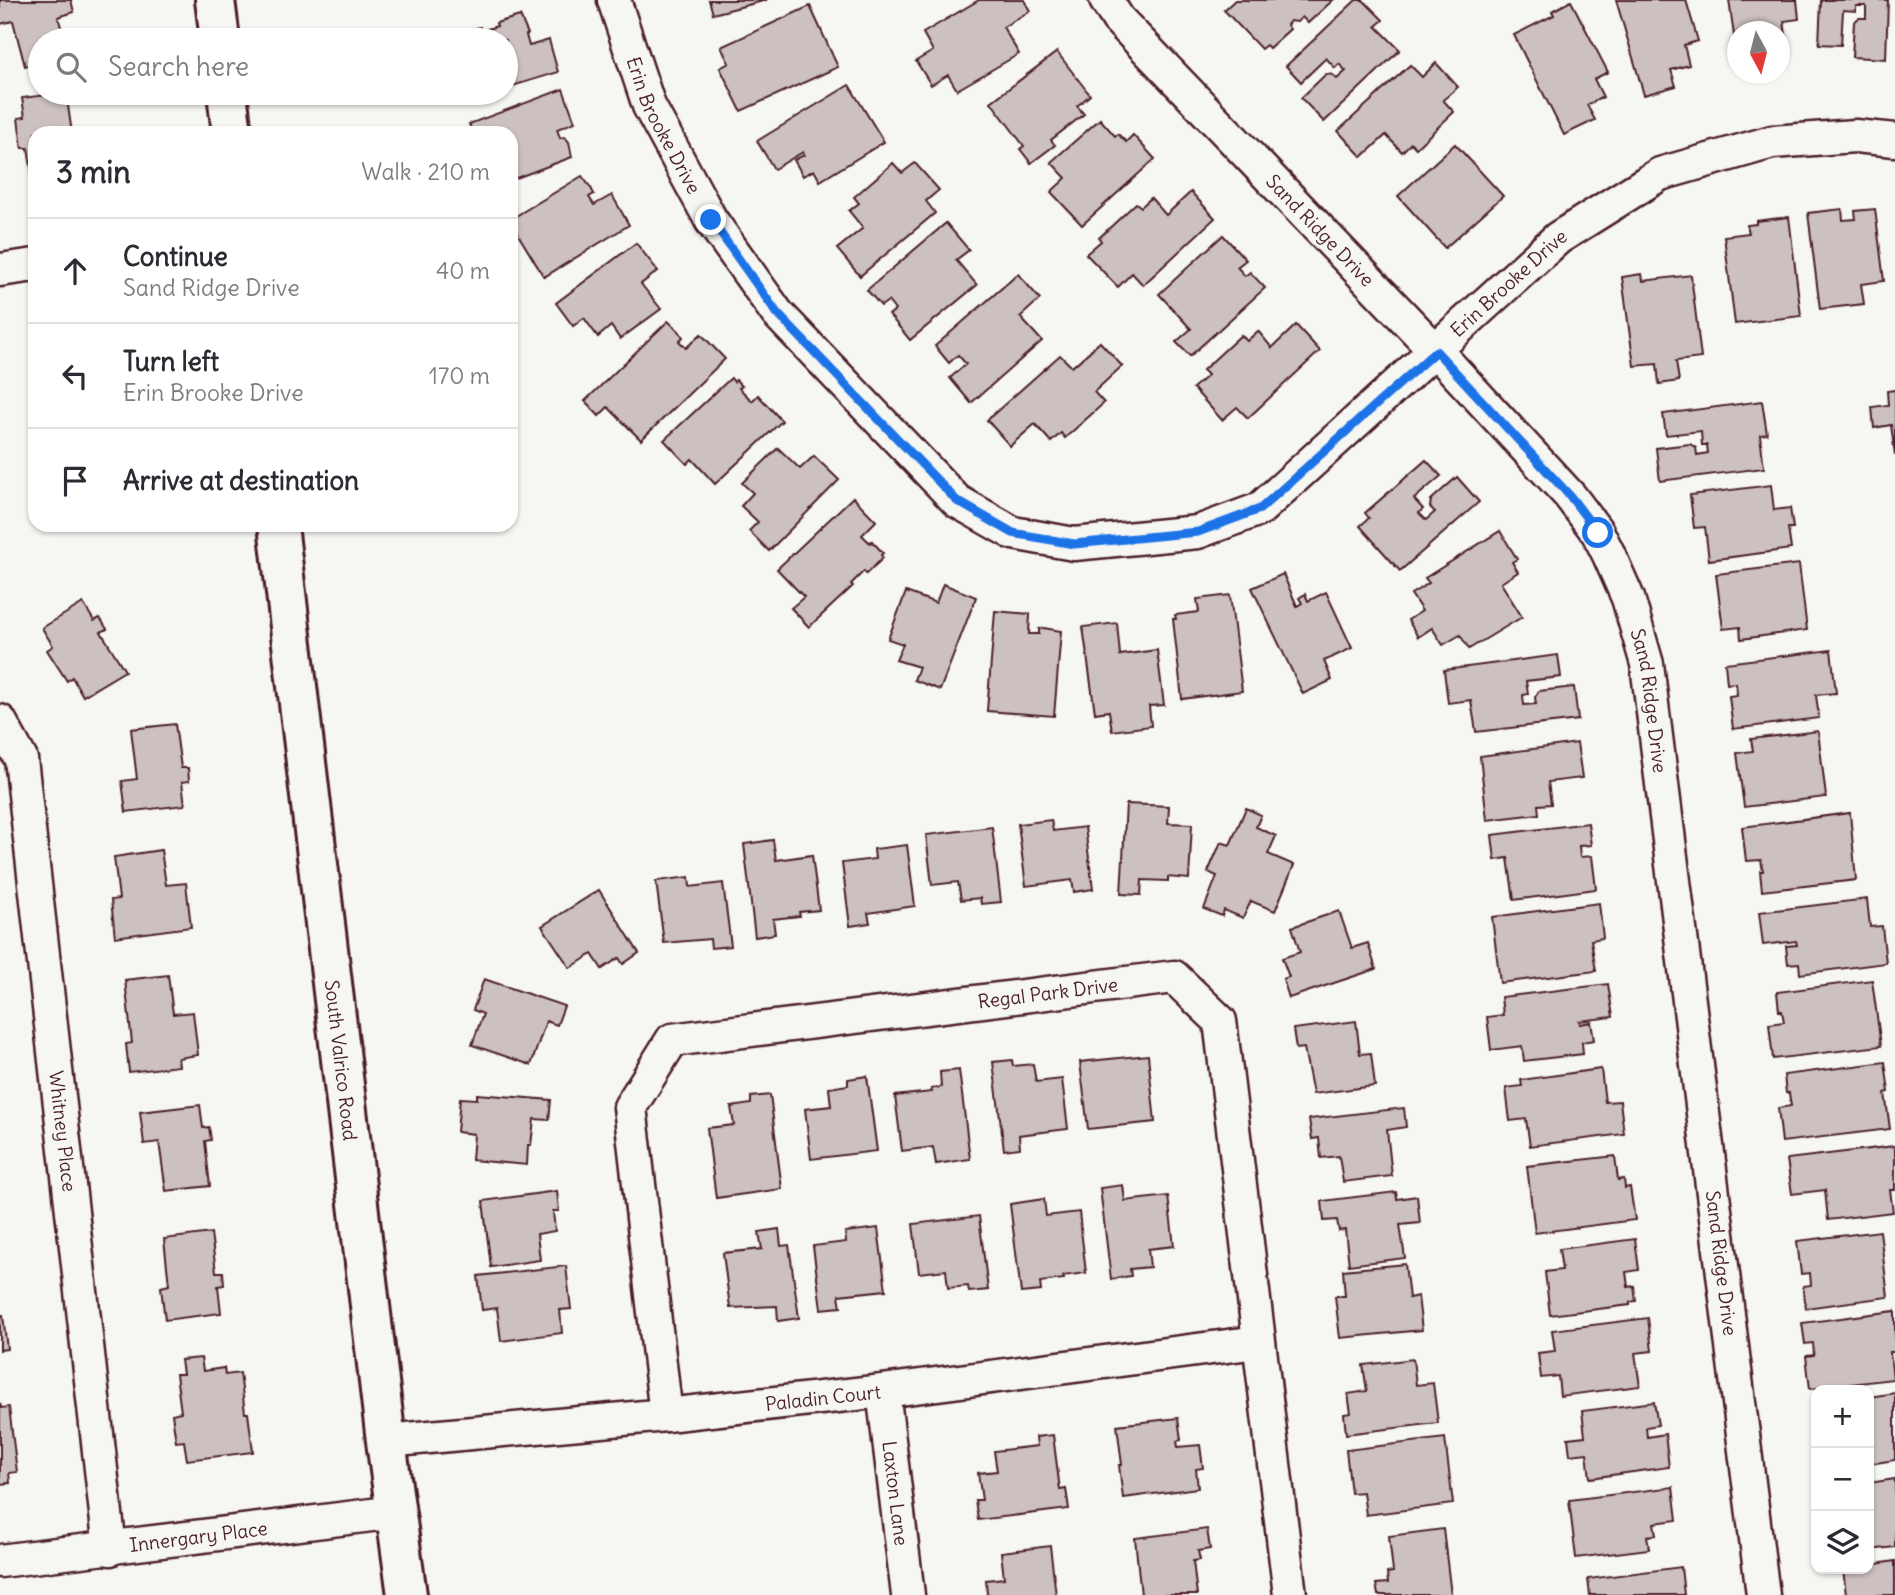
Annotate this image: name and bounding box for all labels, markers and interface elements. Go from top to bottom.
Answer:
north arrow [1727,21,1790,84]
search box [28,28,518,105]
icon: search [52,48,90,86]
text: Search here [108,50,249,83]
street label: Erin Brooke Drive [622,54,706,198]
text: 3 min [56,153,131,191]
text: Walk · 210 m [361,157,490,186]
street label: Sand Ridge Drive [1261,169,1380,291]
route end [695,204,726,235]
street label: Erin Brooke Drive [1445,224,1571,342]
text: Continue [123,240,228,273]
icon: ahead [56,252,94,290]
text: 40 m [436,256,490,285]
text: Sand Ridge Drive [123,273,300,302]
text: Turn left [123,345,219,378]
icon: left [56,357,94,395]
text: 170 m [429,361,490,390]
text: Erin Brooke Drive [123,378,304,407]
icon: arrive [56,462,94,500]
text: Arrive at destination [123,464,359,497]
route start [1582,517,1613,548]
street label: Sand Ridge Drive [1625,626,1672,774]
street label: Regal Park Drive [976,972,1119,1014]
street label: South Valrico Road [320,979,363,1142]
street label: Whitney Place [44,1069,82,1193]
street label: Sand Ridge Drive [1701,1189,1743,1337]
street label: Paladin Court [764,1379,882,1416]
map controls [1811,1385,1874,1574]
button: + [1811,1385,1874,1448]
street label: Laxton Lane [877,1439,914,1547]
button: − [1811,1448,1874,1511]
button: layers [1811,1511,1874,1574]
street label: Innergary Place [128,1516,269,1557]

